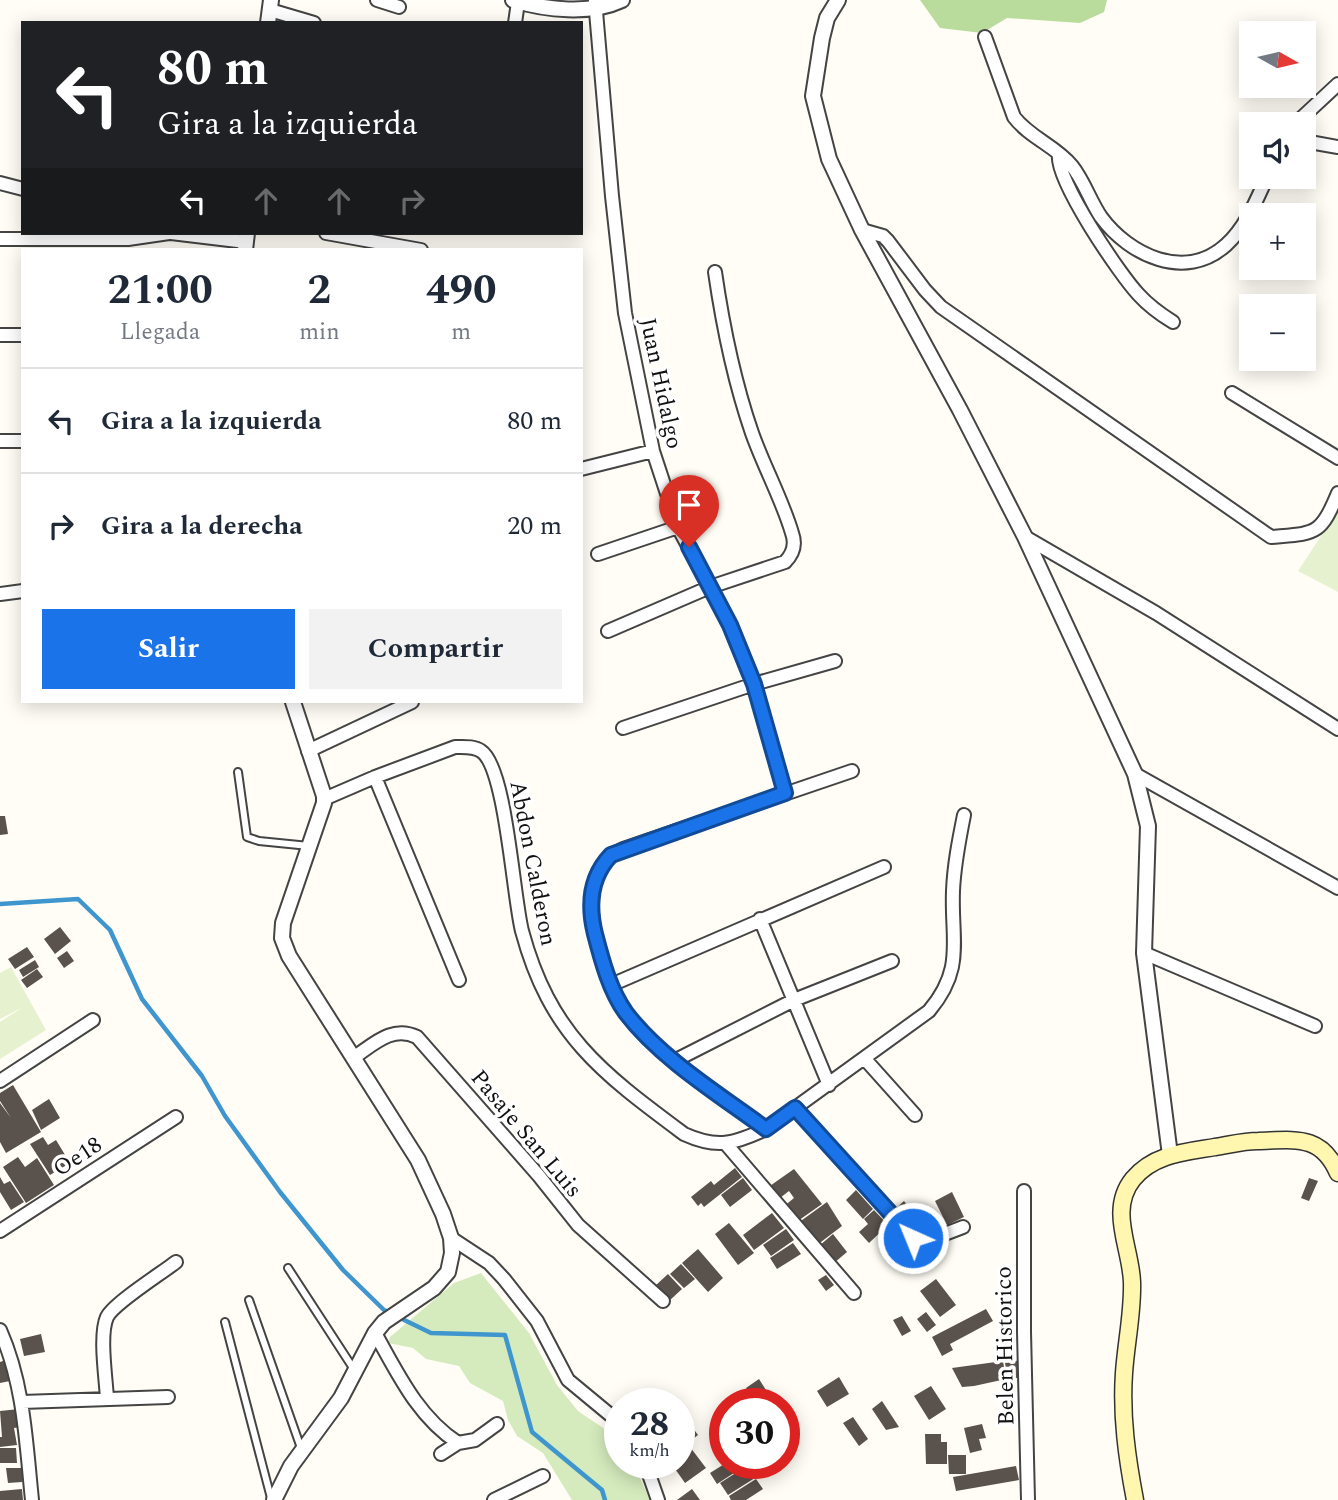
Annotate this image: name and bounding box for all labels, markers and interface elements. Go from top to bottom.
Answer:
north arrow [1239,21,1316,98]
map controls [1239,21,1316,371]
text: 80 m [157,32,268,107]
icon: left [42,49,133,140]
text: Gira a la izquierda [157,100,418,149]
button: sound [1239,112,1316,189]
icon: left [174,182,212,220]
icon: ahead [247,182,285,220]
icon: ahead [320,182,358,220]
icon: right [393,182,431,220]
button: + [1239,203,1316,280]
text: 21:00 [107,259,213,322]
text: 2 [308,259,331,322]
text: 490 [426,259,497,322]
button: − [1239,294,1316,371]
street label: Juan Hidalgo [630,314,692,452]
text: Llegada [120,315,200,350]
text: min [299,315,340,350]
text: m [451,315,471,350]
text: Gira a la izquierda [101,401,322,441]
text: 80 m [507,401,562,441]
icon: left [42,402,80,440]
pin [659,475,719,547]
icon: arrive [670,486,708,524]
text: Gira a la derecha [101,506,303,546]
text: 20 m [507,506,562,546]
icon: right [42,507,80,545]
button: Salir [42,609,295,689]
button: Compartir [309,609,562,689]
street label: Abdon Calderon [499,778,566,949]
street label: Pasaje San Luis [462,1062,590,1206]
street label: Oe18 [46,1128,109,1186]
position arrow [876,1201,950,1275]
street label: Belen Historico [987,1266,1024,1426]
speed limit sign: 30 [709,1388,800,1479]
text: 28 [630,1398,669,1451]
text: km/h [629,1437,670,1464]

